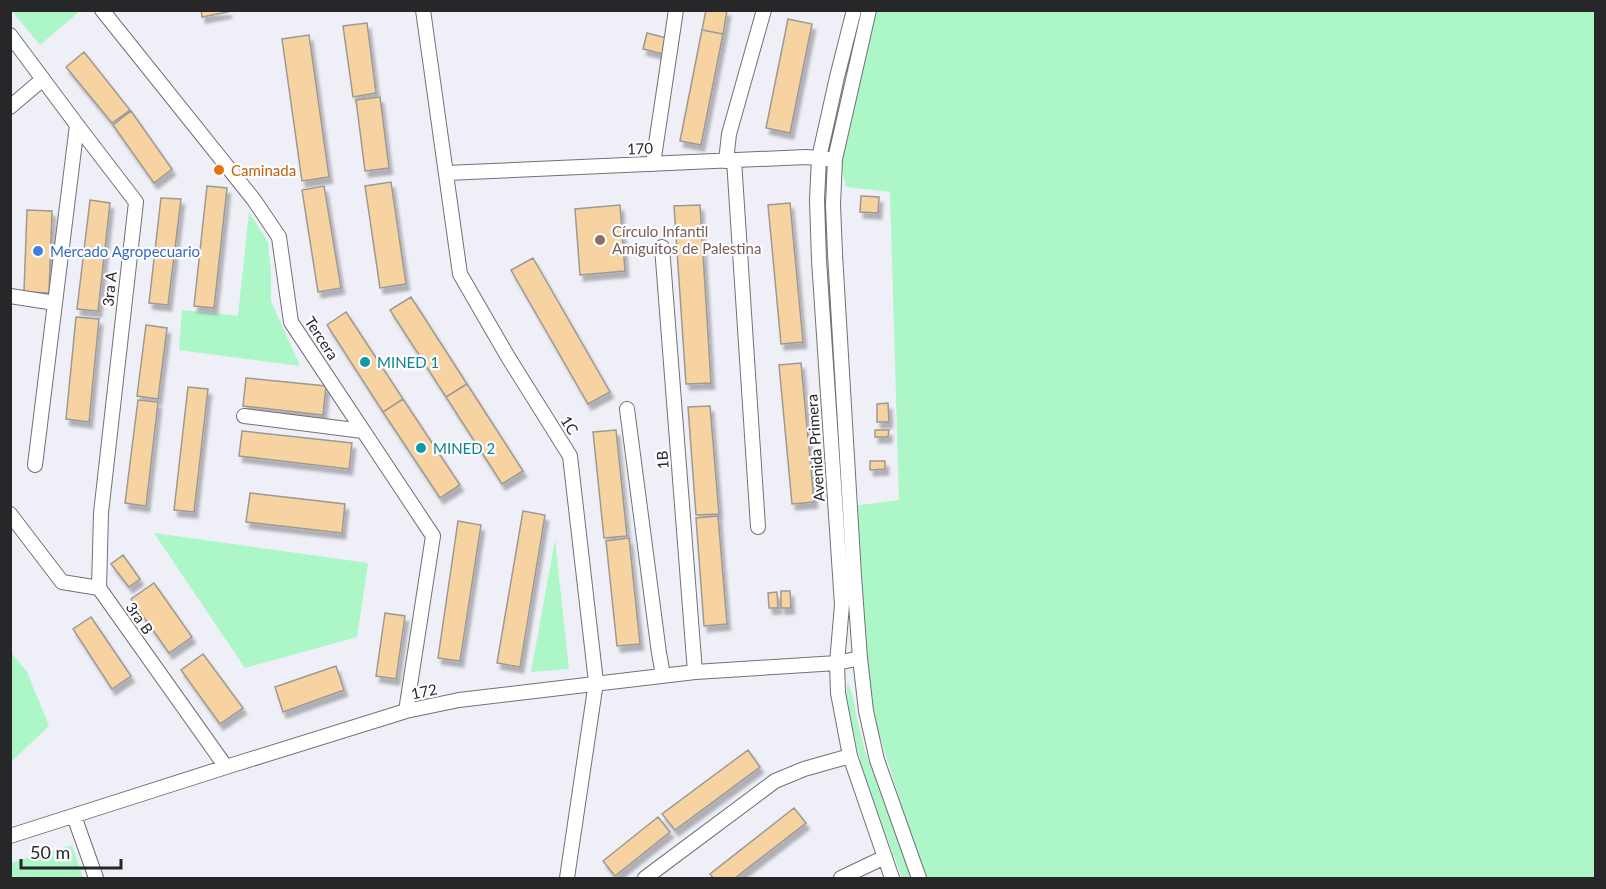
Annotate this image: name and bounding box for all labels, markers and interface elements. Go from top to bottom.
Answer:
street label: 170 [627,139,654,157]
place label: Caminada [231,161,296,179]
marker: Caminada [212,163,226,177]
place label: Círculo Infantil Amiguitos de Palestina [612,222,761,257]
marker: Círculo Infantil Amiguitos de Palestina [593,233,607,247]
place label: Mercado Agropecuario [50,242,200,260]
marker: Mercado Agropecuario [31,244,45,258]
street label: 3ra A [98,270,120,307]
street label: Tercera [301,313,343,363]
place label: MINED 1 [377,353,439,371]
marker: MINED 1 [358,355,372,369]
street label: Avenida Primera [802,394,828,502]
street label: 1C [557,412,583,438]
place label: MINED 2 [433,439,495,457]
marker: MINED 2 [414,441,428,455]
street label: 1B [652,450,672,470]
street label: 3ra B [123,598,157,638]
street label: 172 [409,679,439,703]
scale bar [21,832,122,870]
text: 50 m [30,841,70,863]

